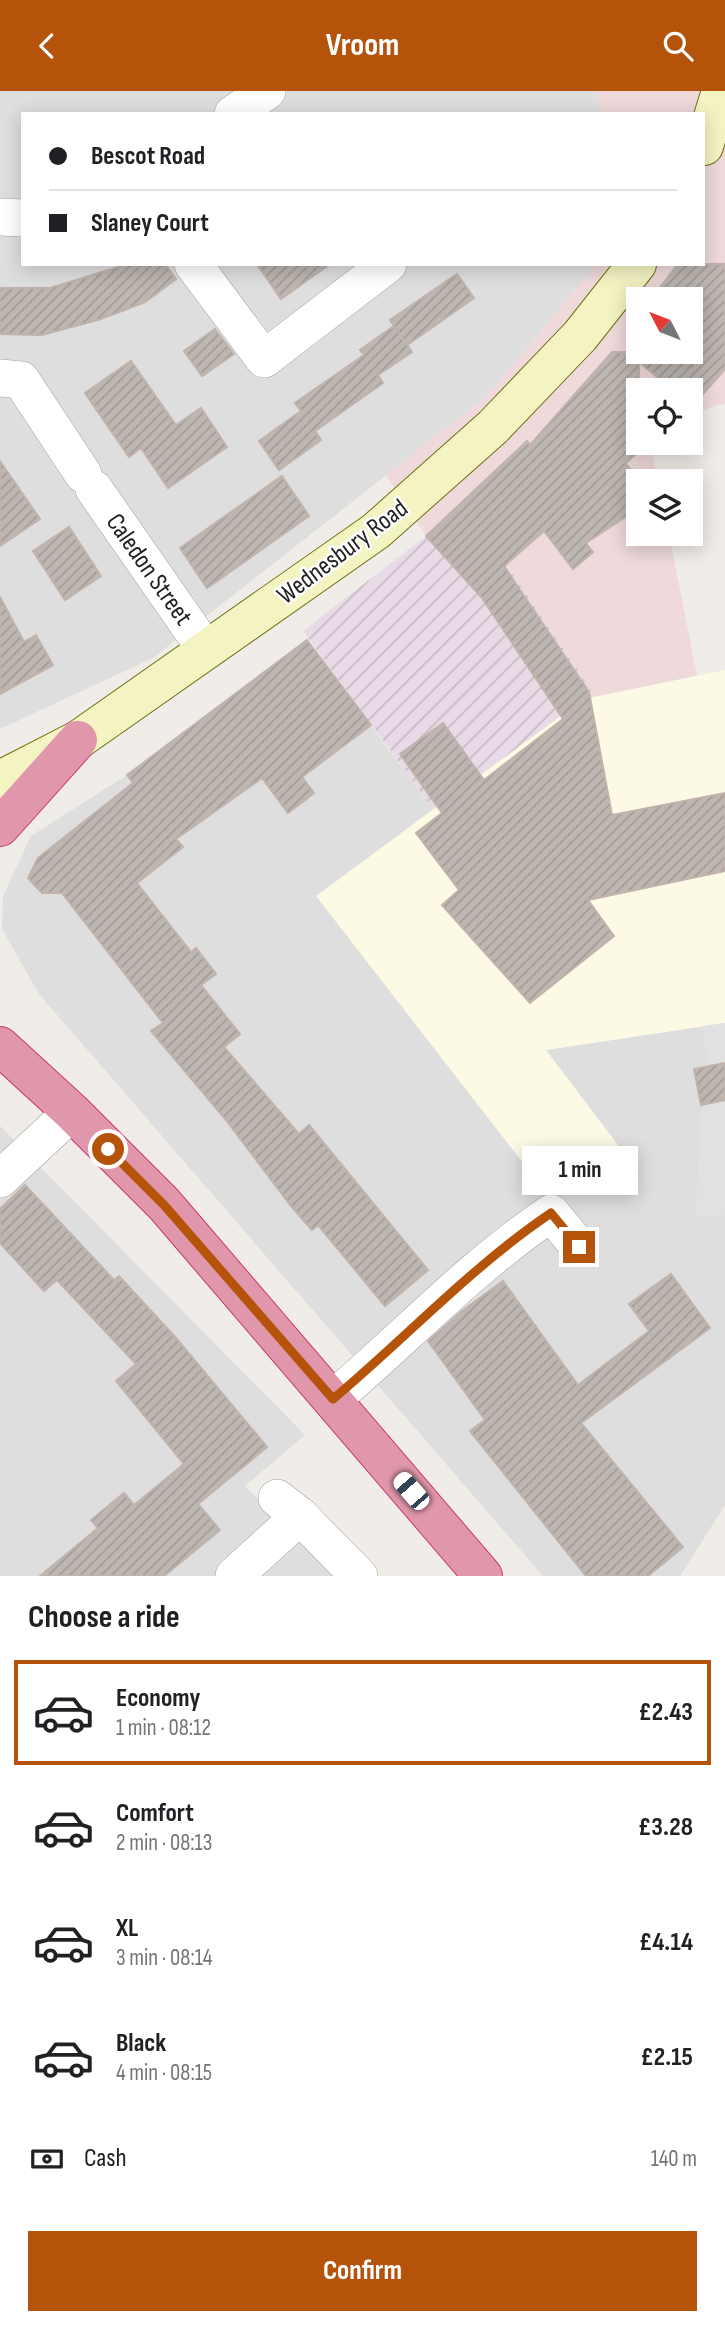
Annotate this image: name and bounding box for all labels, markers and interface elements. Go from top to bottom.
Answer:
text: Vroom [326,26,399,65]
icon: back [28,27,66,65]
icon: search [659,27,697,65]
text: Bescot Road [91,141,205,172]
text: Slaney Court [91,208,209,239]
north arrow [626,287,704,364]
map controls [626,287,703,546]
button: locate [626,378,703,455]
button: layers [626,469,703,546]
street label: Wednesbury Road [271,493,414,611]
street label: Caledon Street [99,508,199,632]
route start [92,1133,124,1165]
callout: 1 min [521,1145,637,1195]
text: 1 min [559,1156,601,1184]
route end [563,1231,595,1263]
car [390,1468,433,1514]
text: Choose a ride [28,1598,180,1637]
icon: car [32,1681,95,1744]
text: Economy [116,1683,200,1714]
text: £2.43 [638,1697,693,1728]
text: 1 min · 08:12 [116,1714,211,1742]
icon: car [32,1796,95,1859]
text: Comfort [116,1798,194,1829]
text: £3.28 [638,1812,693,1843]
text: 2 min · 08:13 [116,1829,212,1857]
icon: car [32,1911,95,1974]
text: XL [116,1913,138,1944]
text: £4.14 [639,1927,693,1958]
text: 3 min · 08:14 [116,1944,212,1972]
icon: car [32,2026,95,2089]
text: Black [116,2028,166,2059]
text: £2.15 [640,2042,693,2073]
text: 4 min · 08:15 [116,2059,212,2087]
icon: cash [28,2140,66,2178]
text: Cash [84,2143,127,2174]
text: 140 m [651,2145,697,2173]
button: Confirm [28,2231,697,2311]

